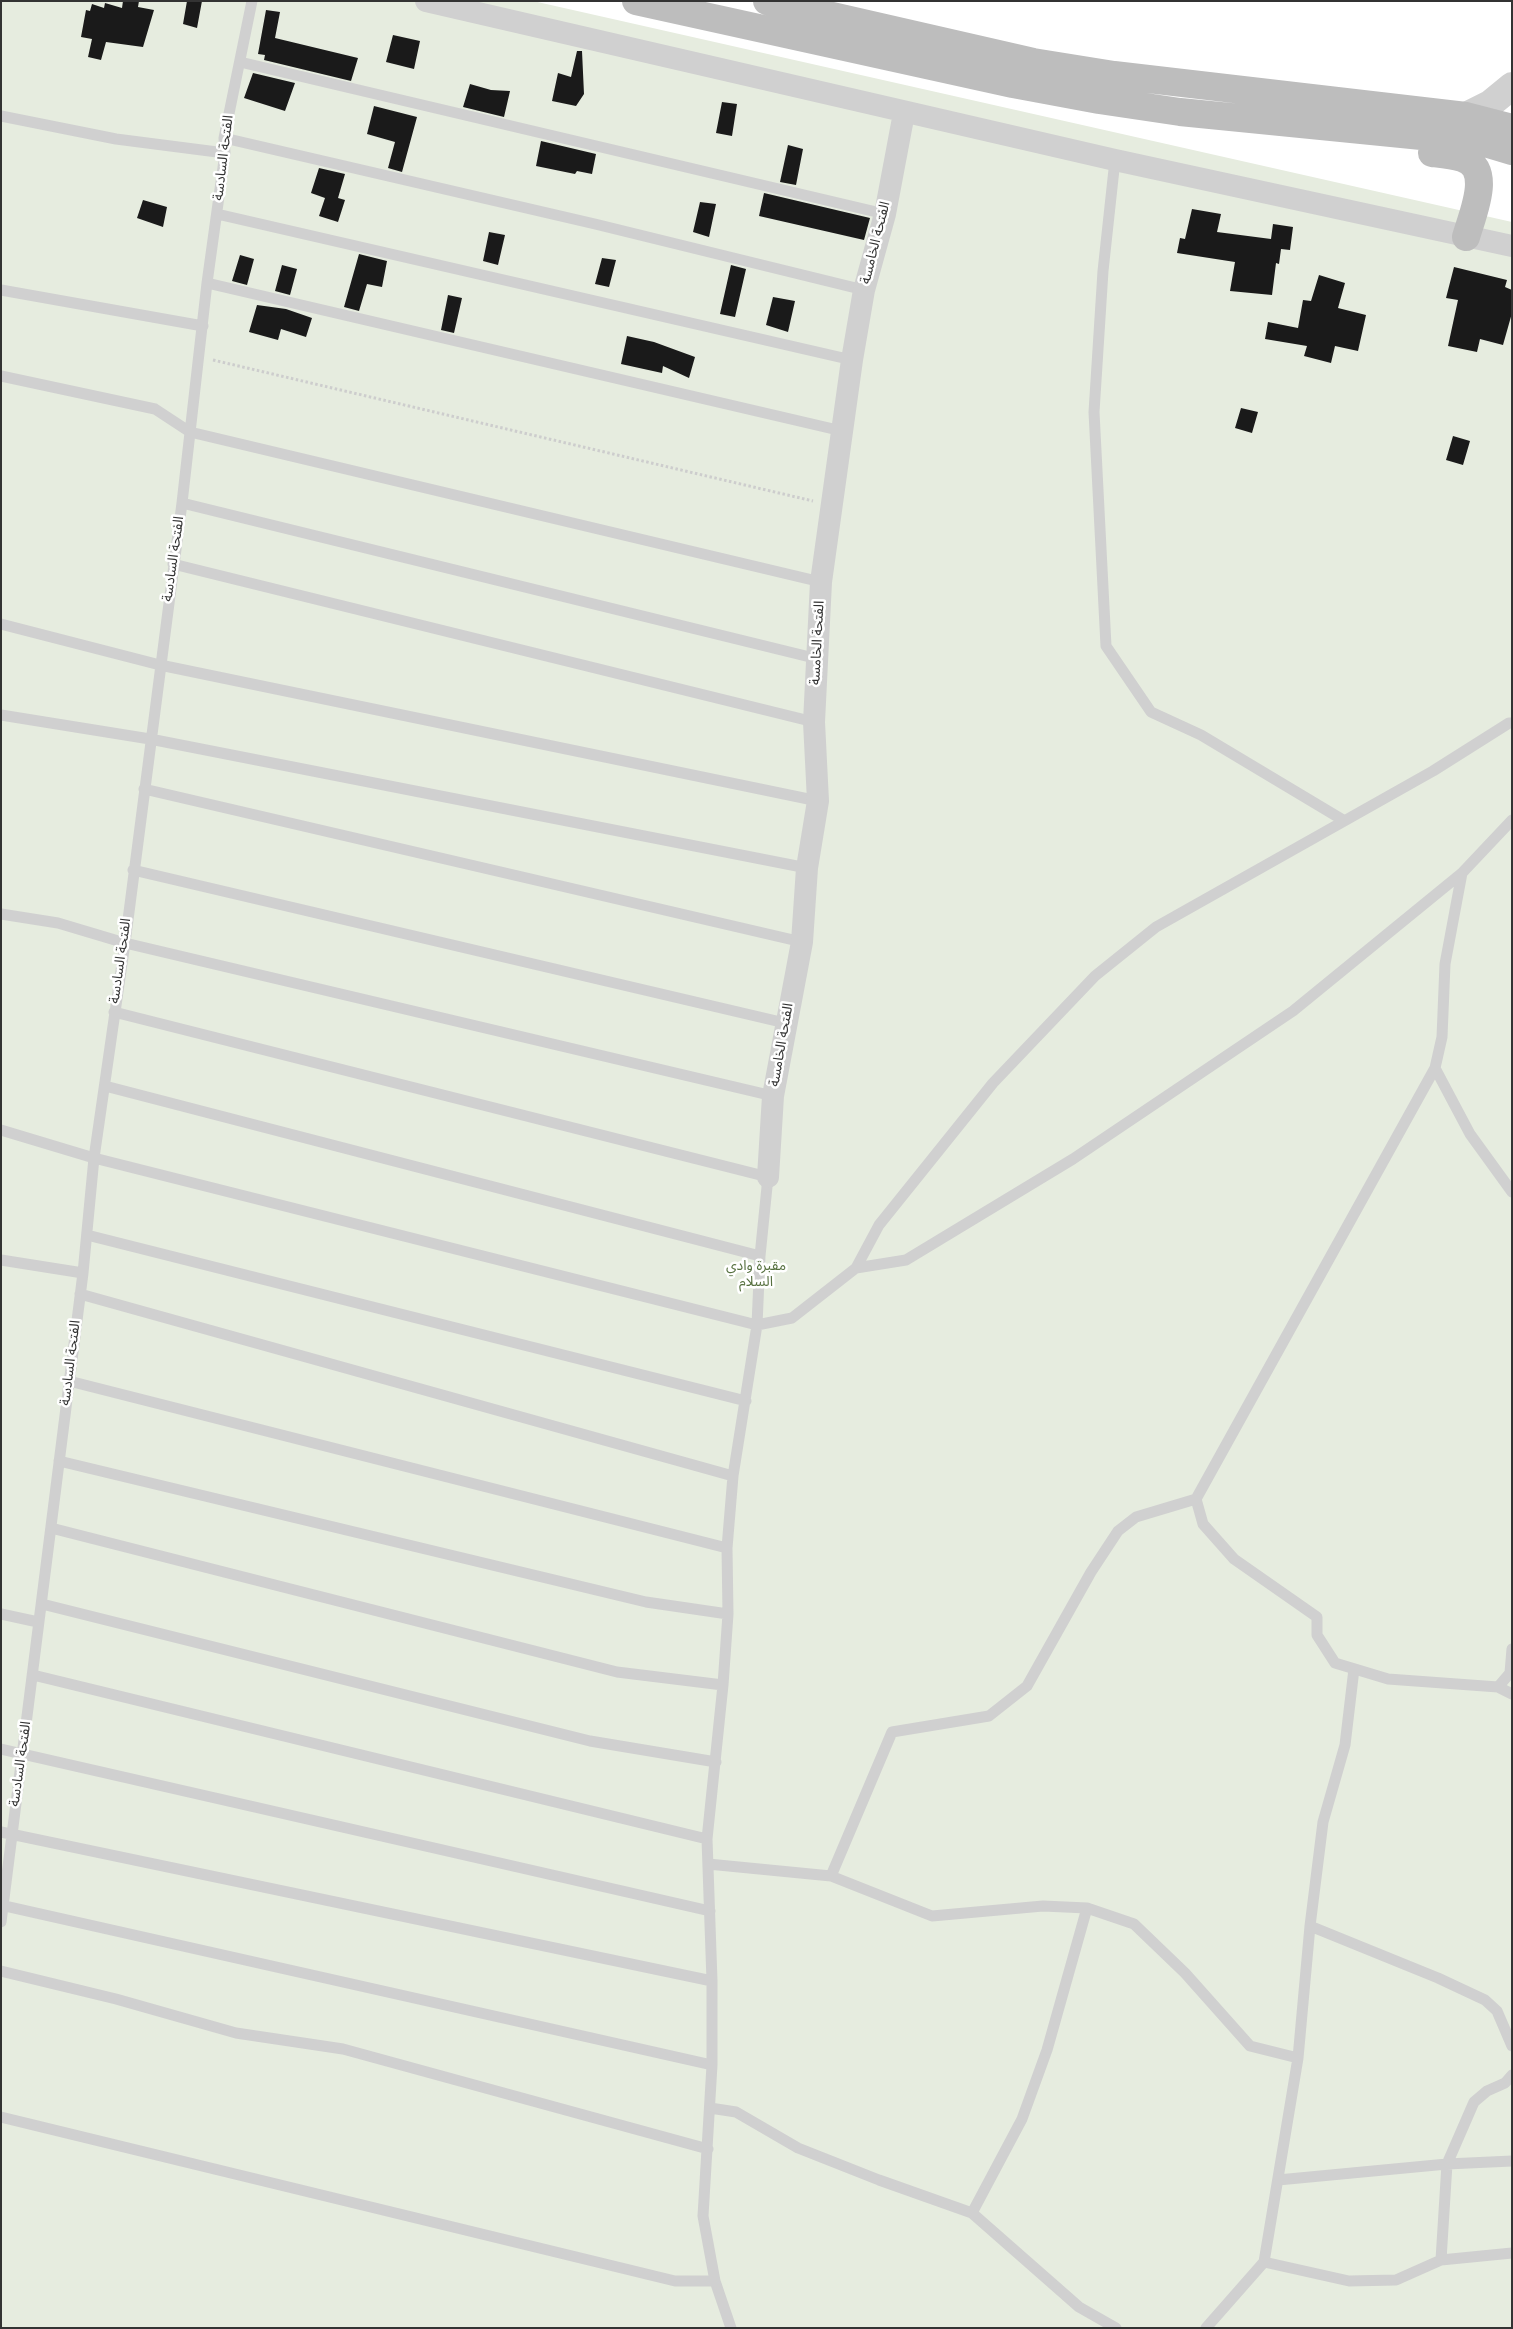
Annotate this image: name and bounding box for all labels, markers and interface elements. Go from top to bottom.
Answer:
street label: الفتحة السادسة [210,114,238,202]
street label: الفتحة الخامسة [858,200,894,286]
street label: الفتحة السادسة [160,515,188,603]
street label: الفتحة الخامسة [807,600,829,686]
street label: الفتحة السادسة [107,917,135,1005]
street label: الفتحة الخامسة [766,1002,798,1088]
park label: مقبرة وادي السلام [726,1259,786,1292]
street label: الفتحة السادسة [57,1319,85,1407]
street label: الفتحة السادسة [7,1720,35,1808]

